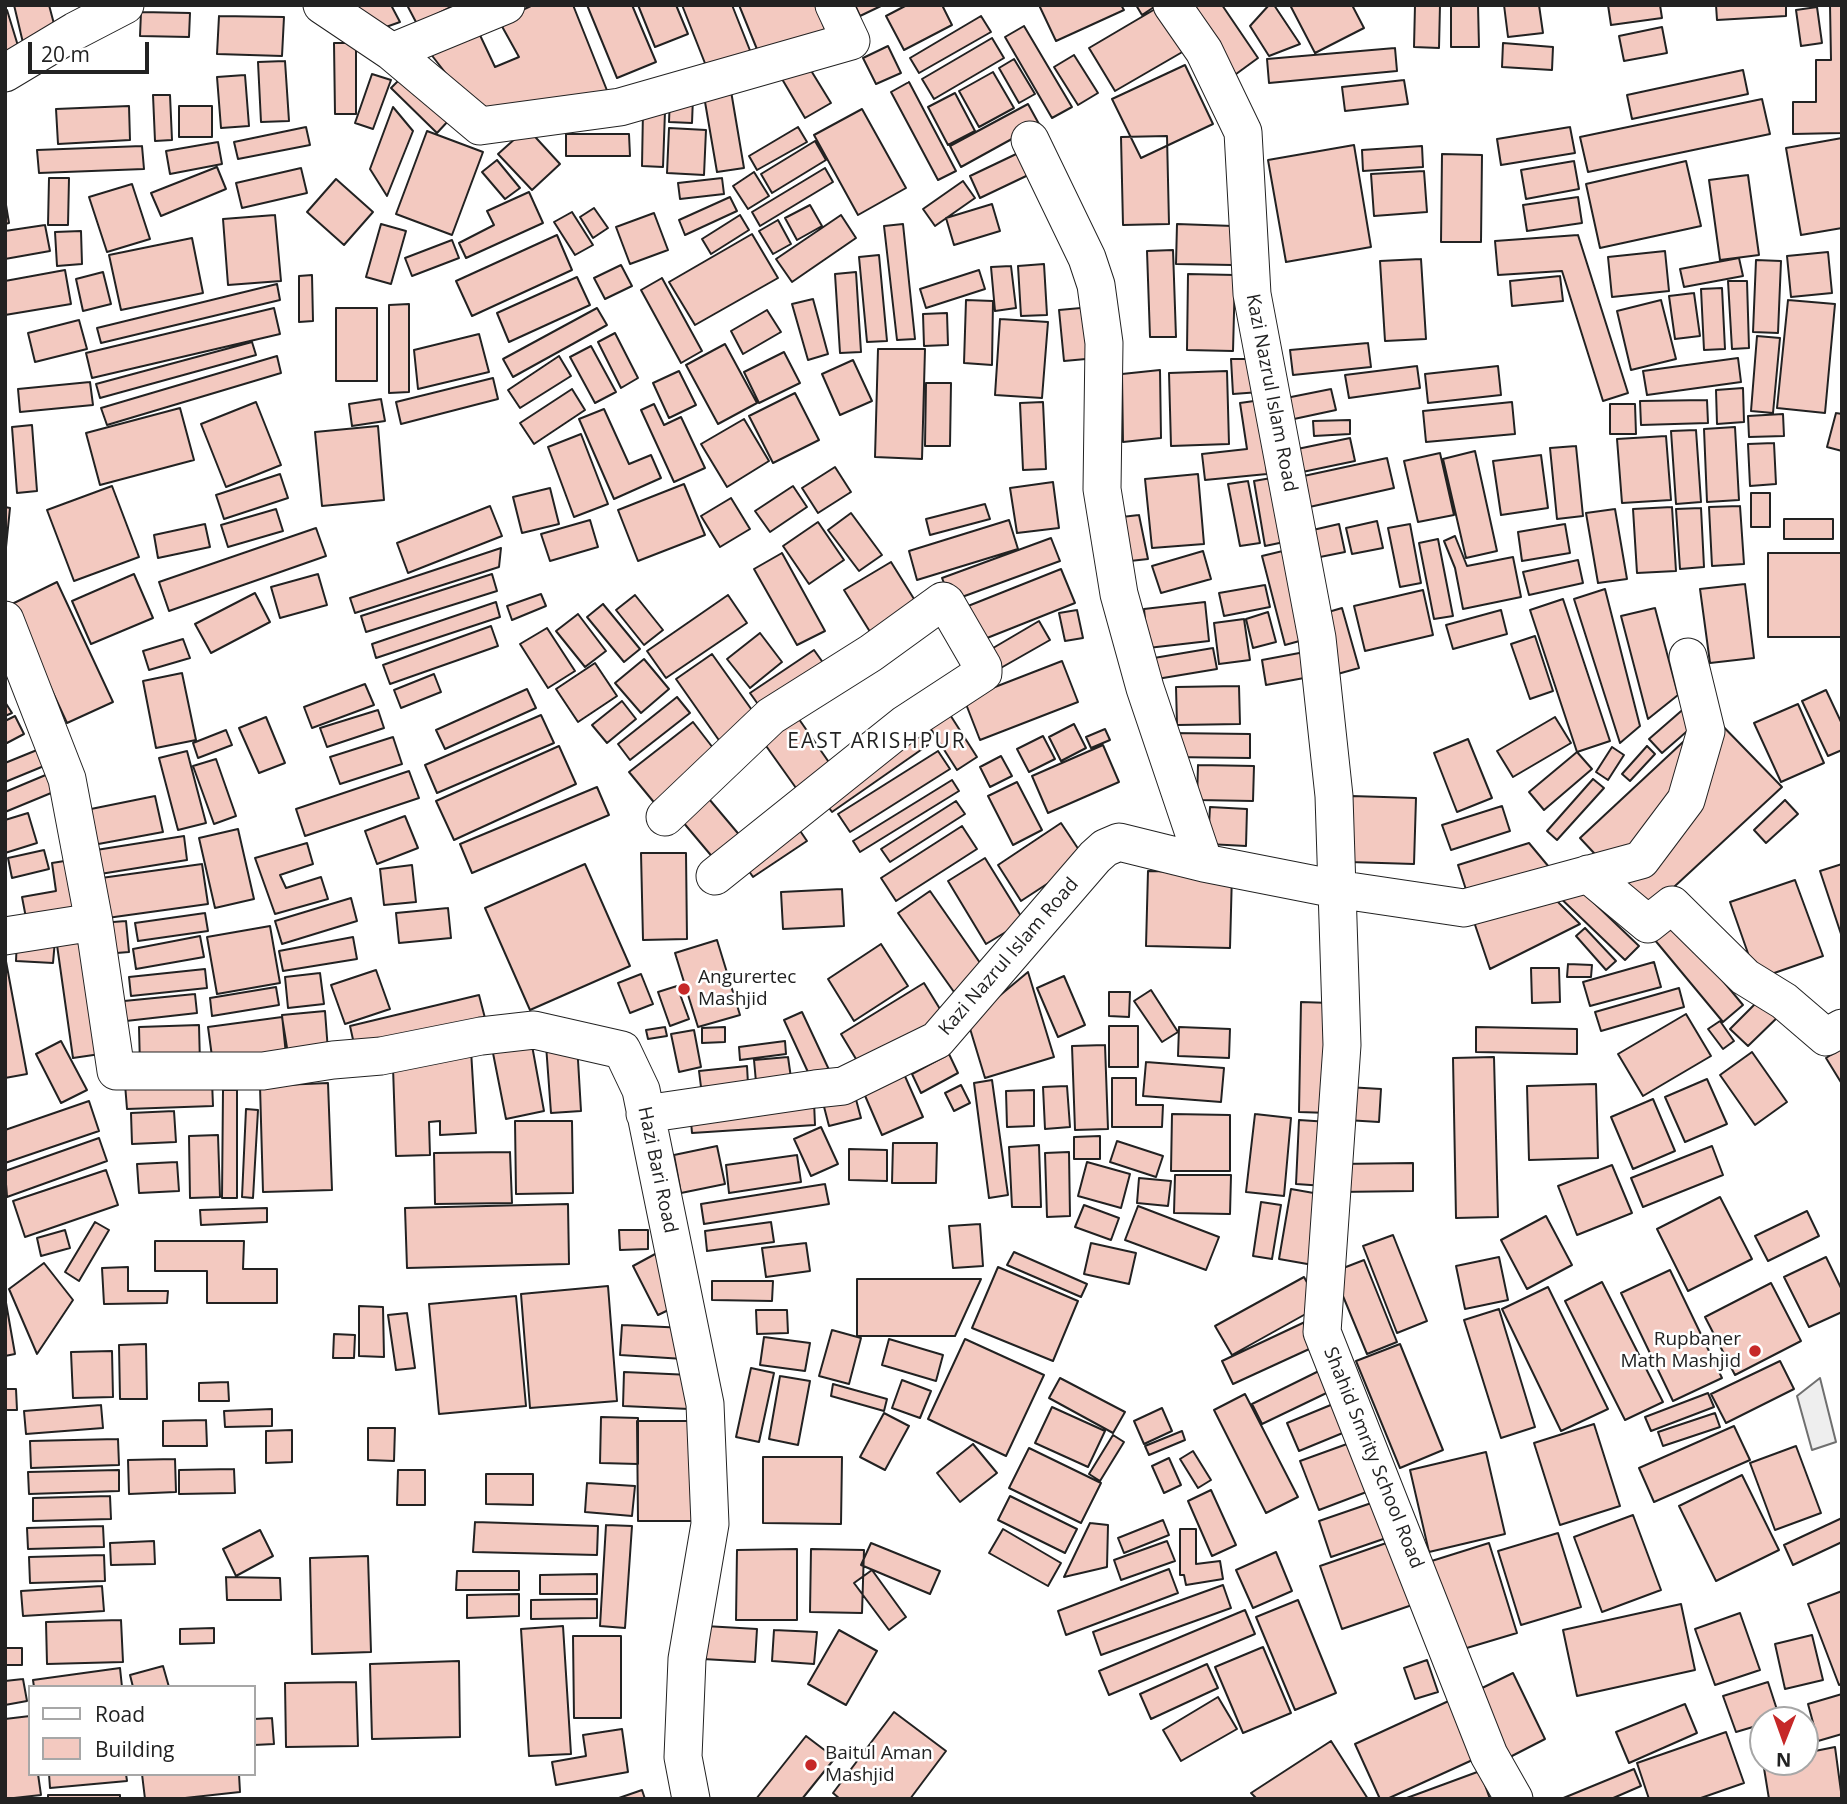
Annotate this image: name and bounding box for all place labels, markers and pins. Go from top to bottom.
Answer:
place label: Angurertec Mashjid [698,967,796,1011]
marker: Angurertec Mashjid [676,981,692,997]
place label: Rupbaner Math Mashjid [1620,1329,1741,1373]
marker: Rupbaner Math Mashjid [1747,1343,1763,1359]
place label: Baitul Aman Mashjid [825,1743,933,1787]
marker: Baitul Aman Mashjid [803,1757,819,1773]

